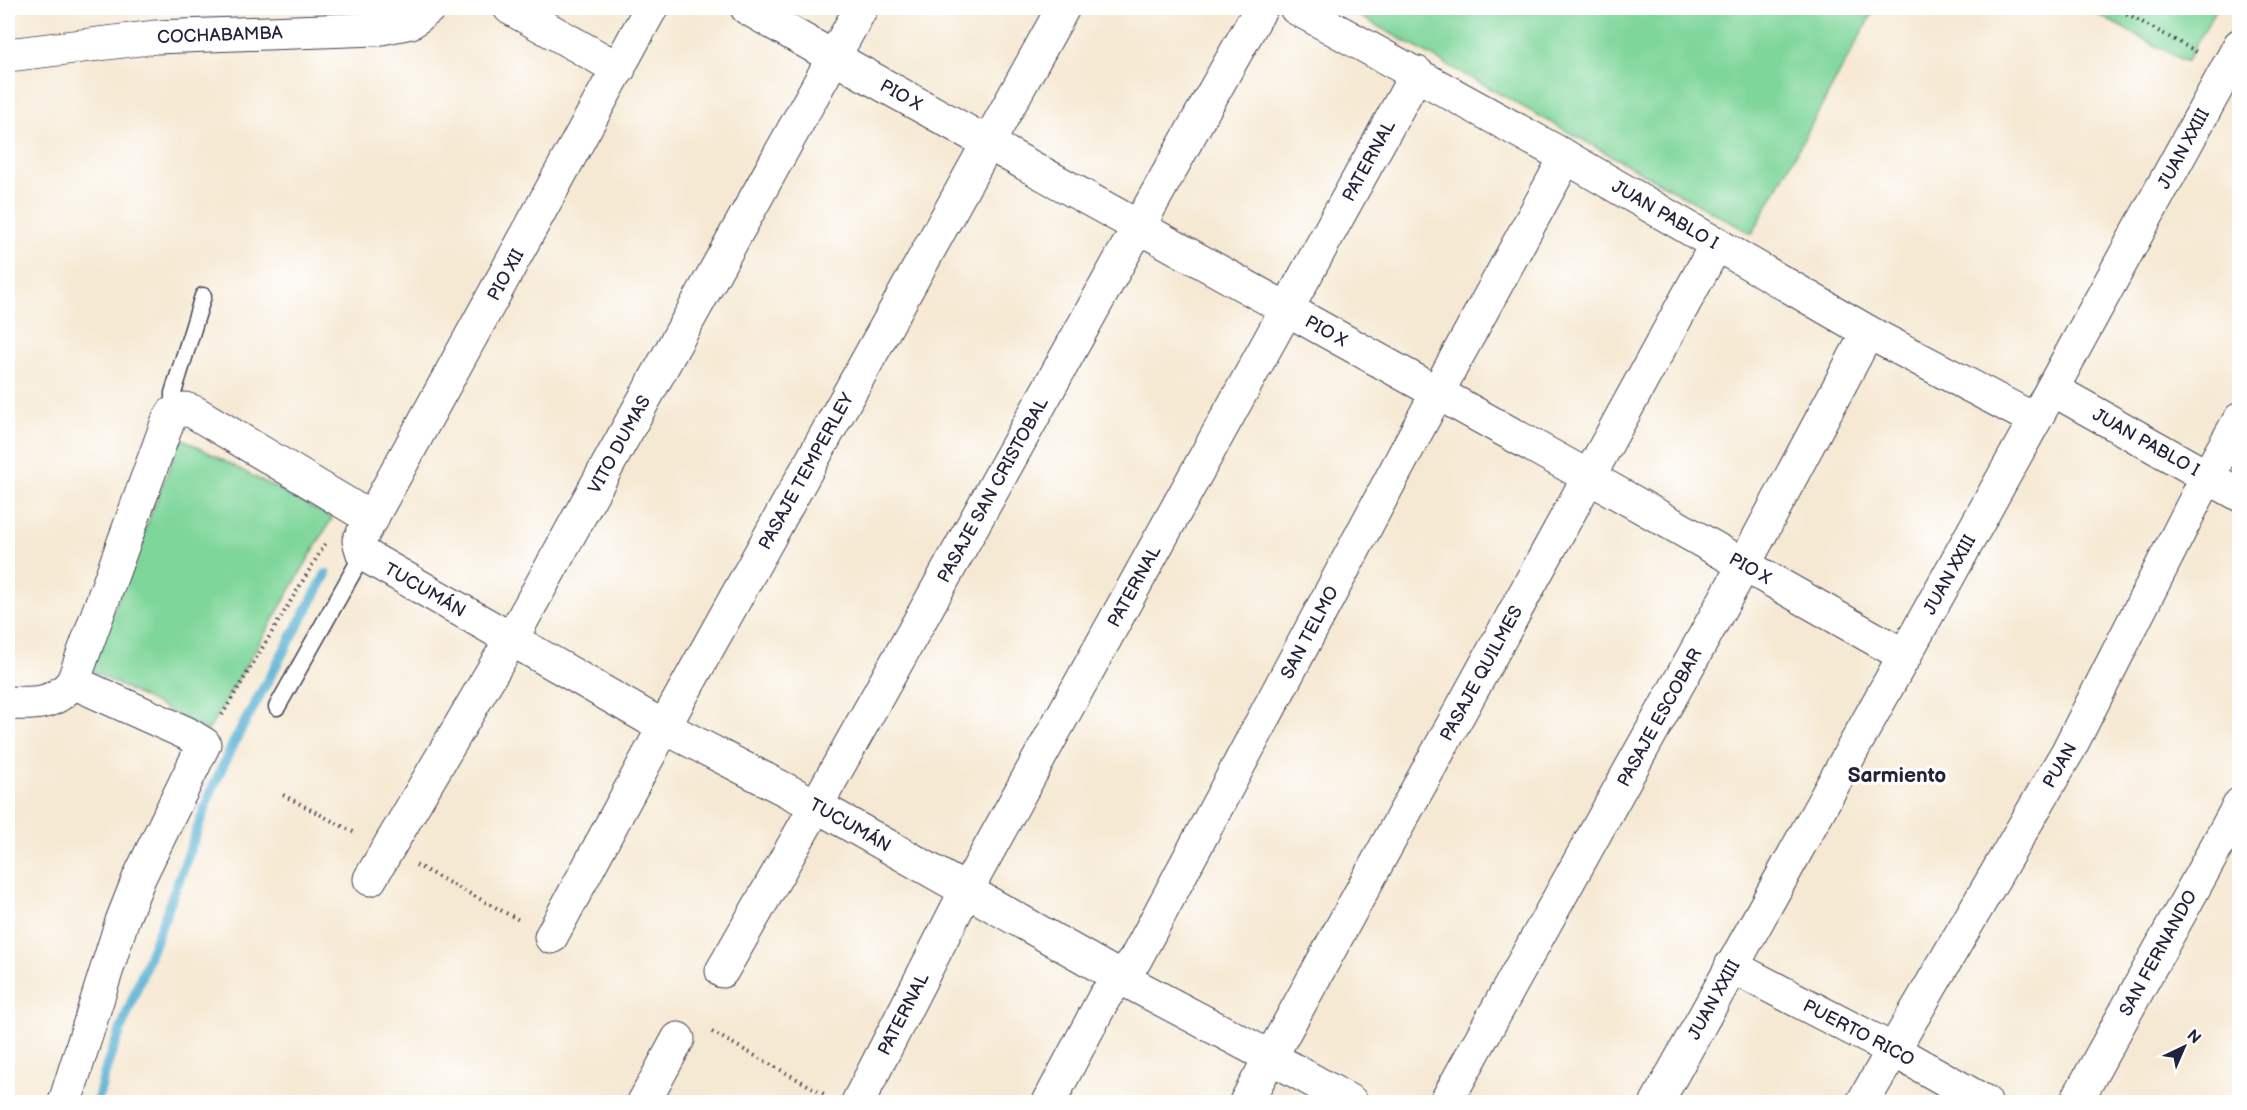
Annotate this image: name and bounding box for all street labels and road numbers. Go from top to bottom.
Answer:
street label: COCHABAMBA [157,22,283,47]
street label: PIO X [877,75,927,115]
street label: JUAN XXIII [2153,105,2214,192]
street label: PATERNAL [1338,116,1400,205]
street label: JUAN PABLO I [1608,175,1722,253]
street label: PIO XII [483,246,529,304]
street label: PIO X [1301,311,1351,351]
street label: PASAJE TEMPERLEY [754,389,858,553]
street label: VITO DUMAS [584,392,655,497]
street label: PASAJE SAN CRISTOBAL [933,393,1053,586]
street label: JUAN PABLO I [2089,404,2203,481]
street label: JUAN XXIII [1919,531,1980,618]
street label: PATERNAL [1103,541,1165,631]
street label: PIO X [1726,548,1775,589]
street label: TUCUMÁN [381,558,469,621]
street label: SAN TELMO [1276,582,1343,682]
street label: PASAJE QUILMES [1436,602,1527,744]
street label: PASAJE ESCOBAR [1613,644,1706,790]
street label: PUAN [2038,739,2081,792]
street label: TUCUMÁN [806,794,895,856]
street label: SAN FERNANDO [2115,886,2201,1020]
street label: JUAN XXIII [1683,956,1744,1043]
street label: PATERNAL [873,969,933,1059]
street label: PUERTO RICO [1800,995,1918,1070]

